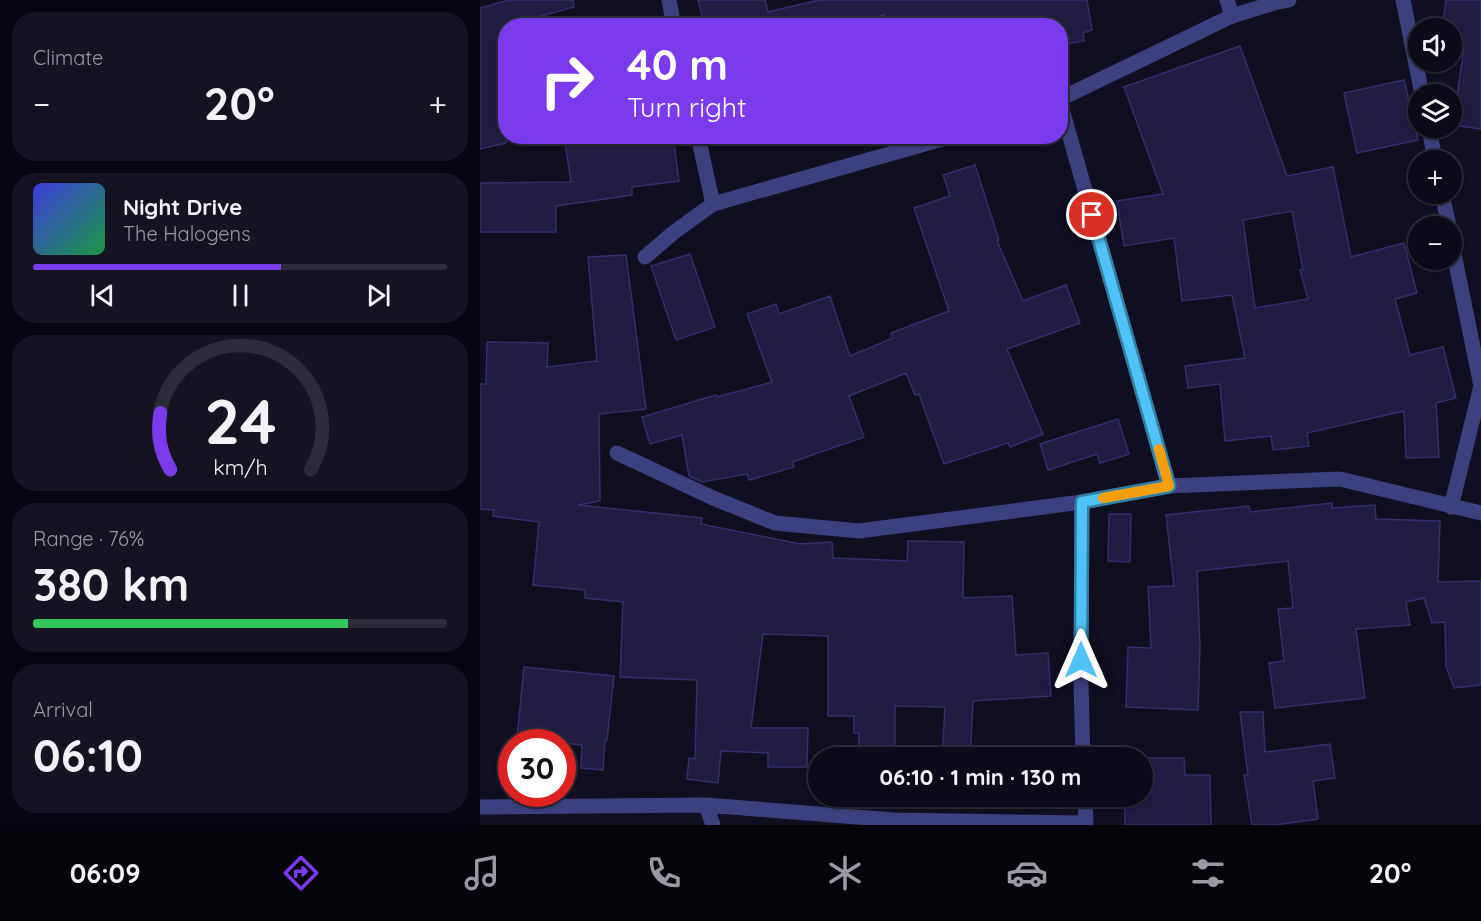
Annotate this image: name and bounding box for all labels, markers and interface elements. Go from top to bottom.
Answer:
map controls [1408,18,1462,270]
button: sound [1408,18,1462,72]
text: 40 m [627,38,728,91]
icon: right [528,42,606,120]
text: Climate [33,45,103,70]
text: 20° [204,75,275,131]
text: − [33,83,50,124]
text: + [428,83,447,124]
button: layers [1408,84,1462,138]
text: Turn right [627,90,746,124]
button: + [1408,150,1462,204]
pin [1066,189,1117,240]
text: Night Drive [123,193,242,221]
icon: arrive [1075,198,1108,231]
button: − [1408,216,1462,270]
text: The Halogens [123,221,251,246]
icon: previous [86,279,119,312]
icon: pause [224,279,257,312]
icon: next [362,279,395,312]
text: 24 [204,382,276,460]
text: km/h [213,454,267,480]
text: Range · 76% [33,526,144,551]
text: 380 km [33,556,189,612]
position arrow [1049,628,1113,692]
text: Arrival [33,697,93,722]
text: 06:10 [33,727,143,783]
speed limit sign: 30 [498,729,576,807]
text: 06:10 · 1 min · 130 m [880,763,1081,791]
icon: directions [280,852,322,894]
icon: music [461,852,503,894]
icon: phone [643,852,685,894]
icon: climate [824,852,866,894]
icon: car [1006,852,1048,894]
icon: filters [1187,852,1229,894]
text: 06:09 [70,856,141,890]
text: 20° [1369,856,1411,890]

